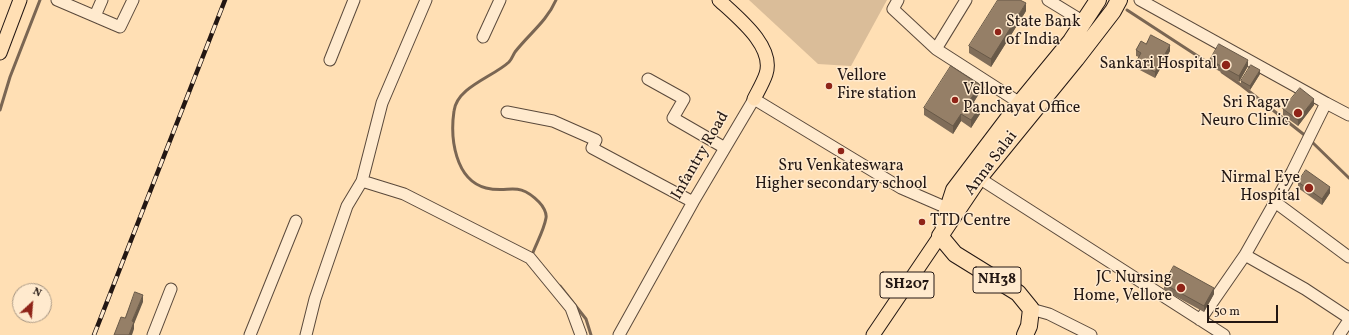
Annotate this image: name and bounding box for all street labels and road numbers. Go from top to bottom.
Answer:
street label: Infantry Road [668,109,734,203]
street label: Anna Salai [961,128,1023,200]
road number: NH38 [973,267,1021,293]
road number: SH207 [880,272,934,298]

